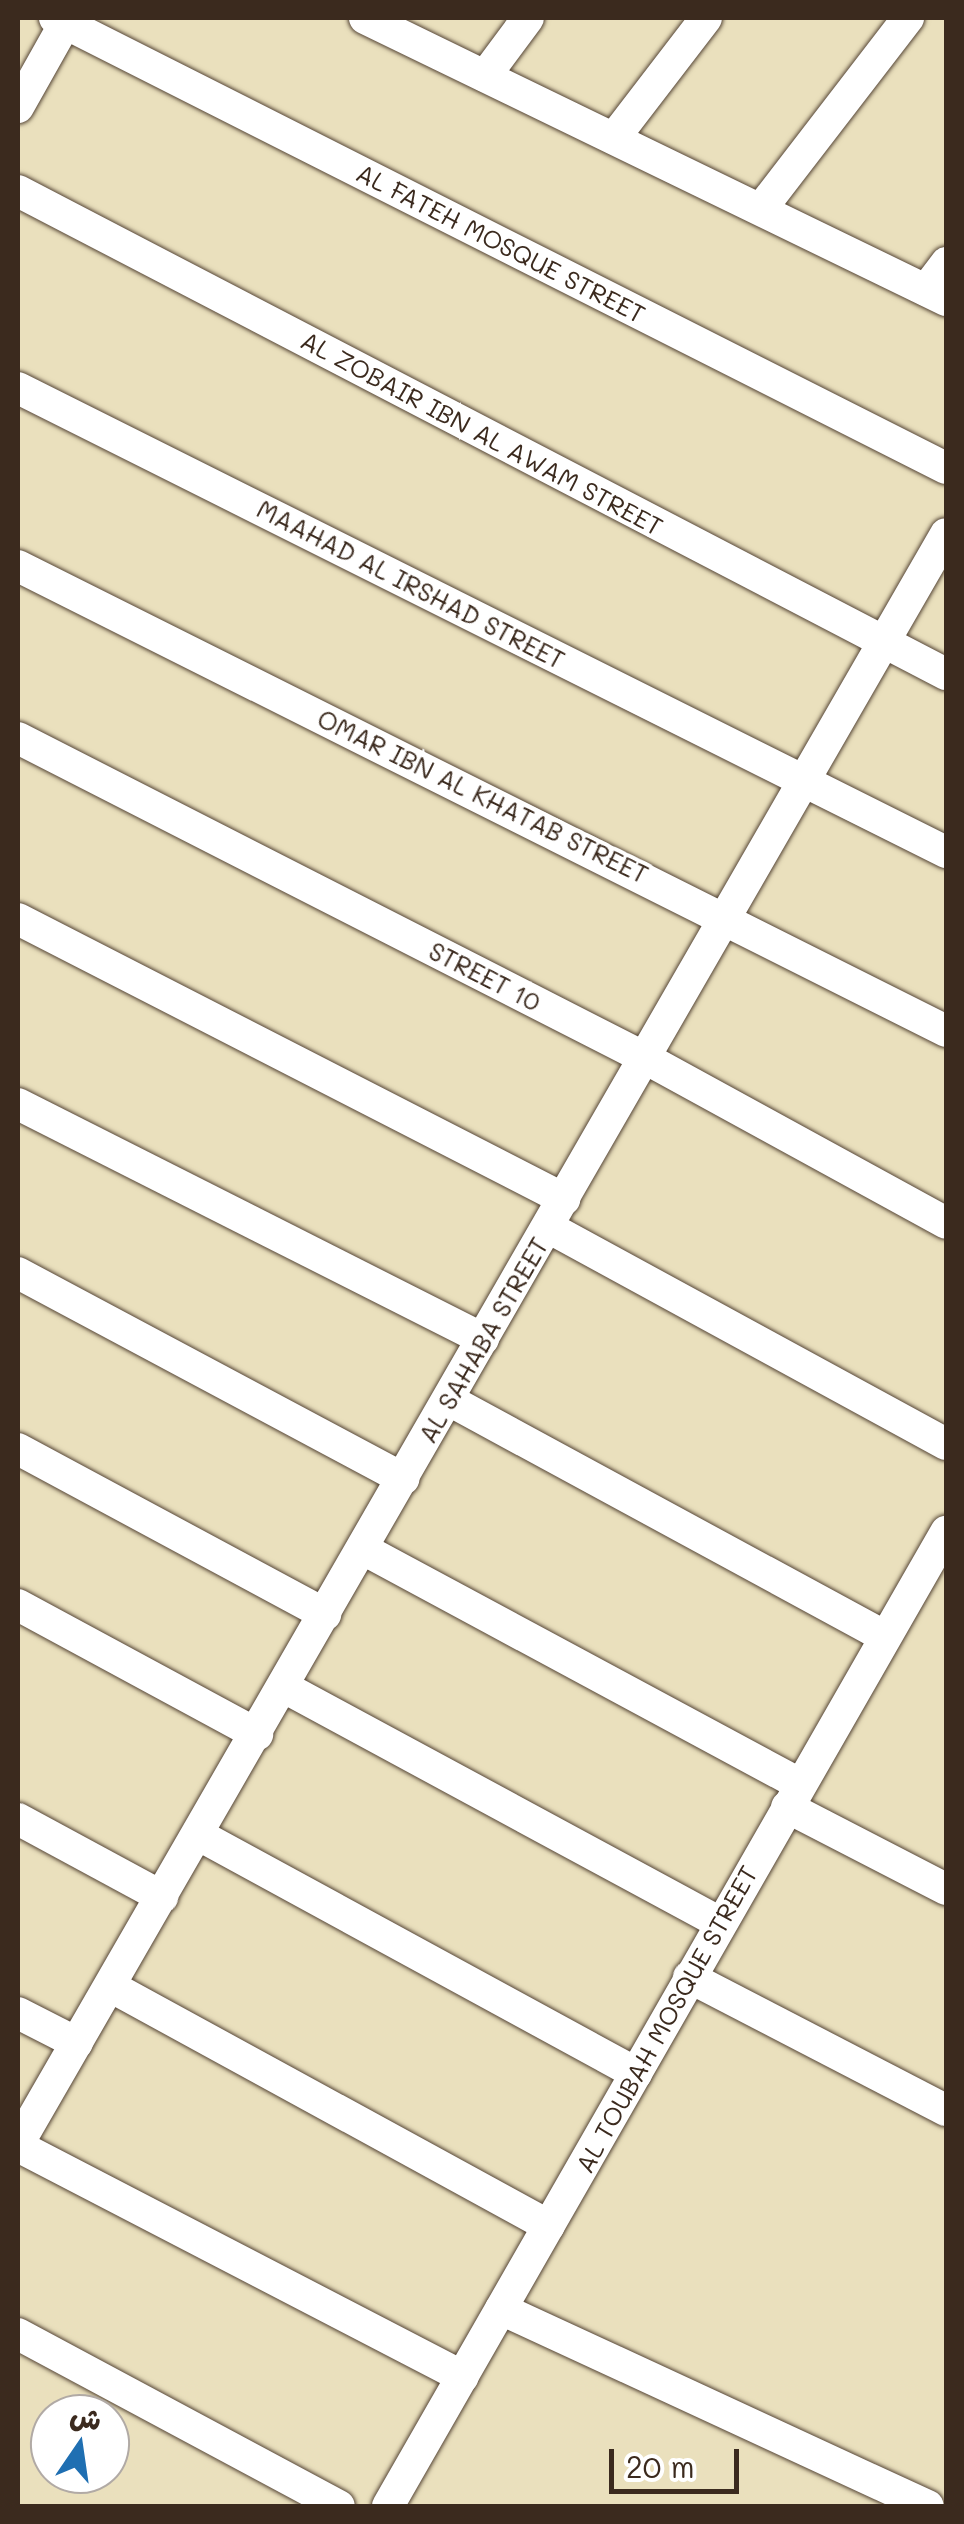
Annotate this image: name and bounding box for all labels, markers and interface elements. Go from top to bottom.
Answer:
street label: AL FATEH MOSQUE STREET [352,157,650,329]
street label: AL ZOBAIR IBN AL AWAM STREET [296,325,668,541]
street label: MAAHAD AL IRSHAD STREET [252,493,570,675]
street label: OMAR IBN AL KHATAB STREET [313,703,653,889]
street label: STREET 10 [424,935,546,1017]
street label: AL SAHABA STREET [412,1232,554,1448]
street label: AL TOUBAH MOSQUE STREET [569,1860,763,2178]
north arrow [30,2394,130,2494]
text: ش [67,2396,105,2438]
scale bar [614,2429,744,2491]
text: 20 m [626,2446,695,2486]

